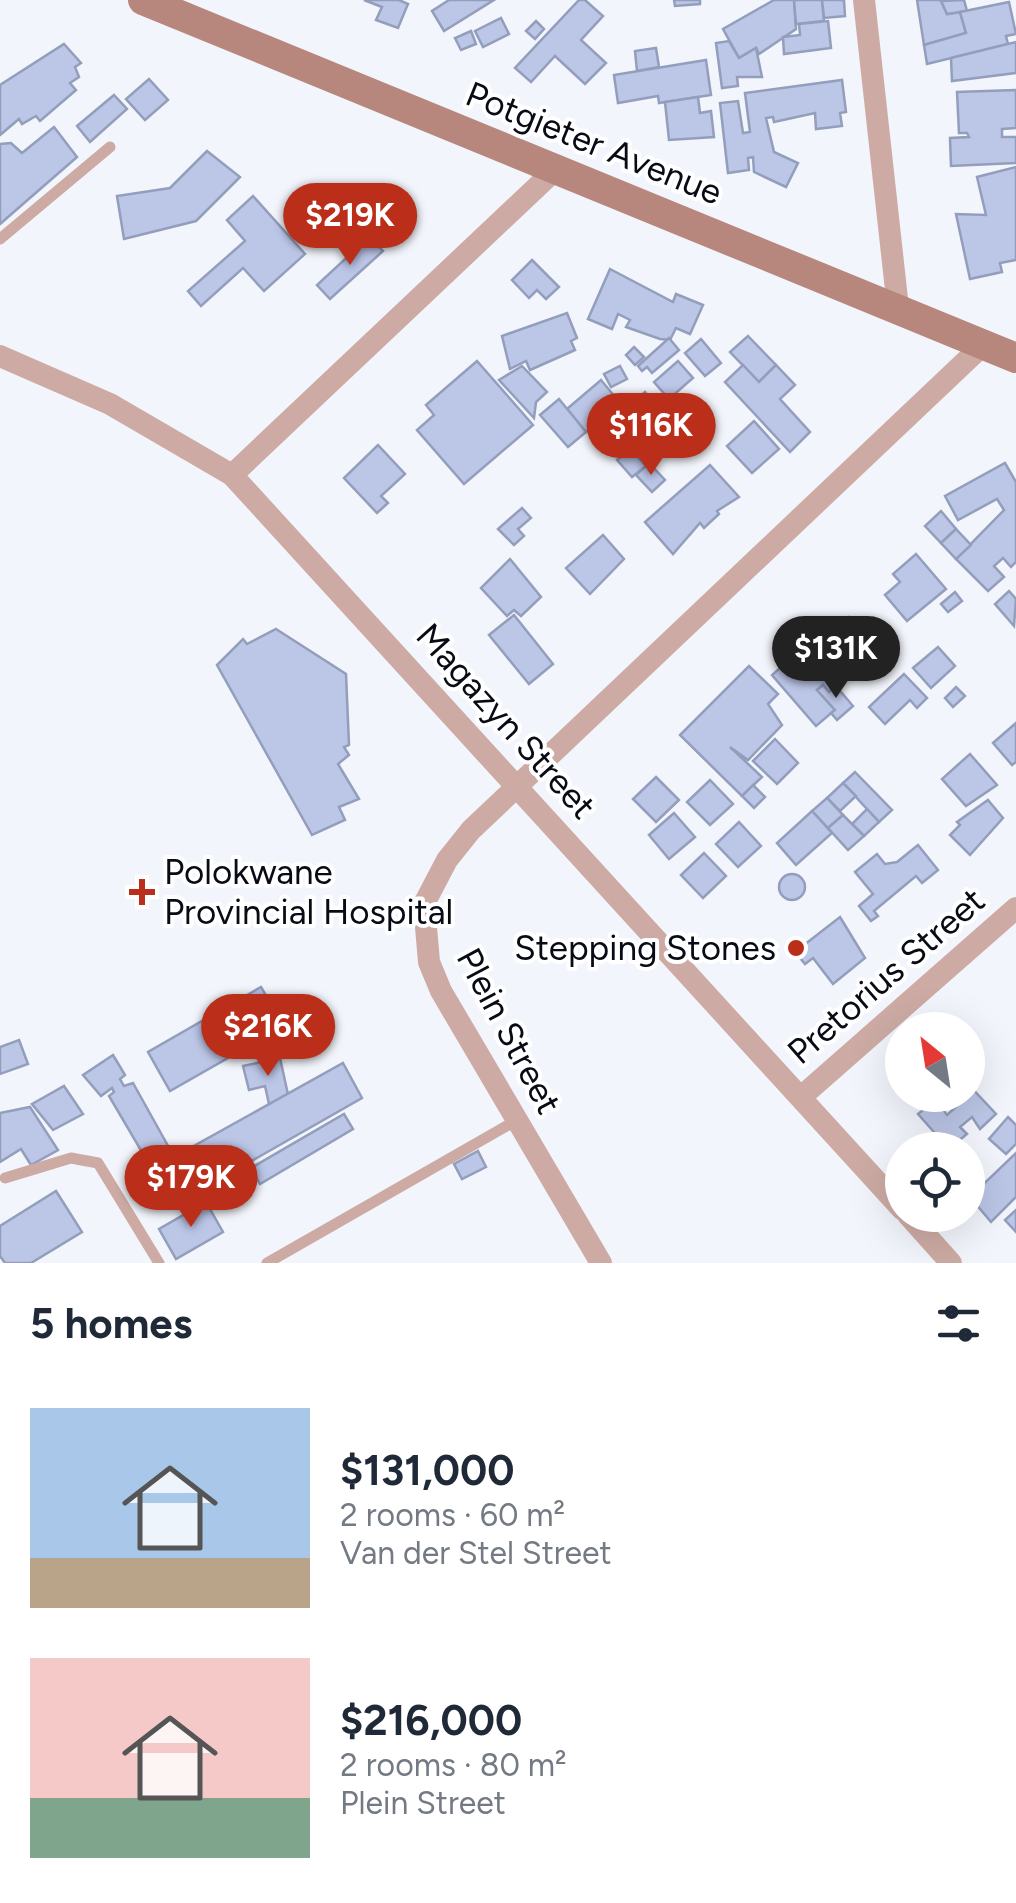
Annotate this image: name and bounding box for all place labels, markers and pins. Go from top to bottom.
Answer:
pin: $219K [280,183,420,268]
pin: $116K [581,393,721,478]
pin: $131K [766,616,906,701]
place label: Polokwane Provincial Hospital [164,851,453,933]
marker: Polokwane Provincial Hospital [129,879,155,905]
place label: Stepping Stones [514,927,776,969]
marker: Stepping Stones [785,937,807,959]
pin: $216K [198,994,338,1079]
pin: $179K [121,1145,261,1230]

